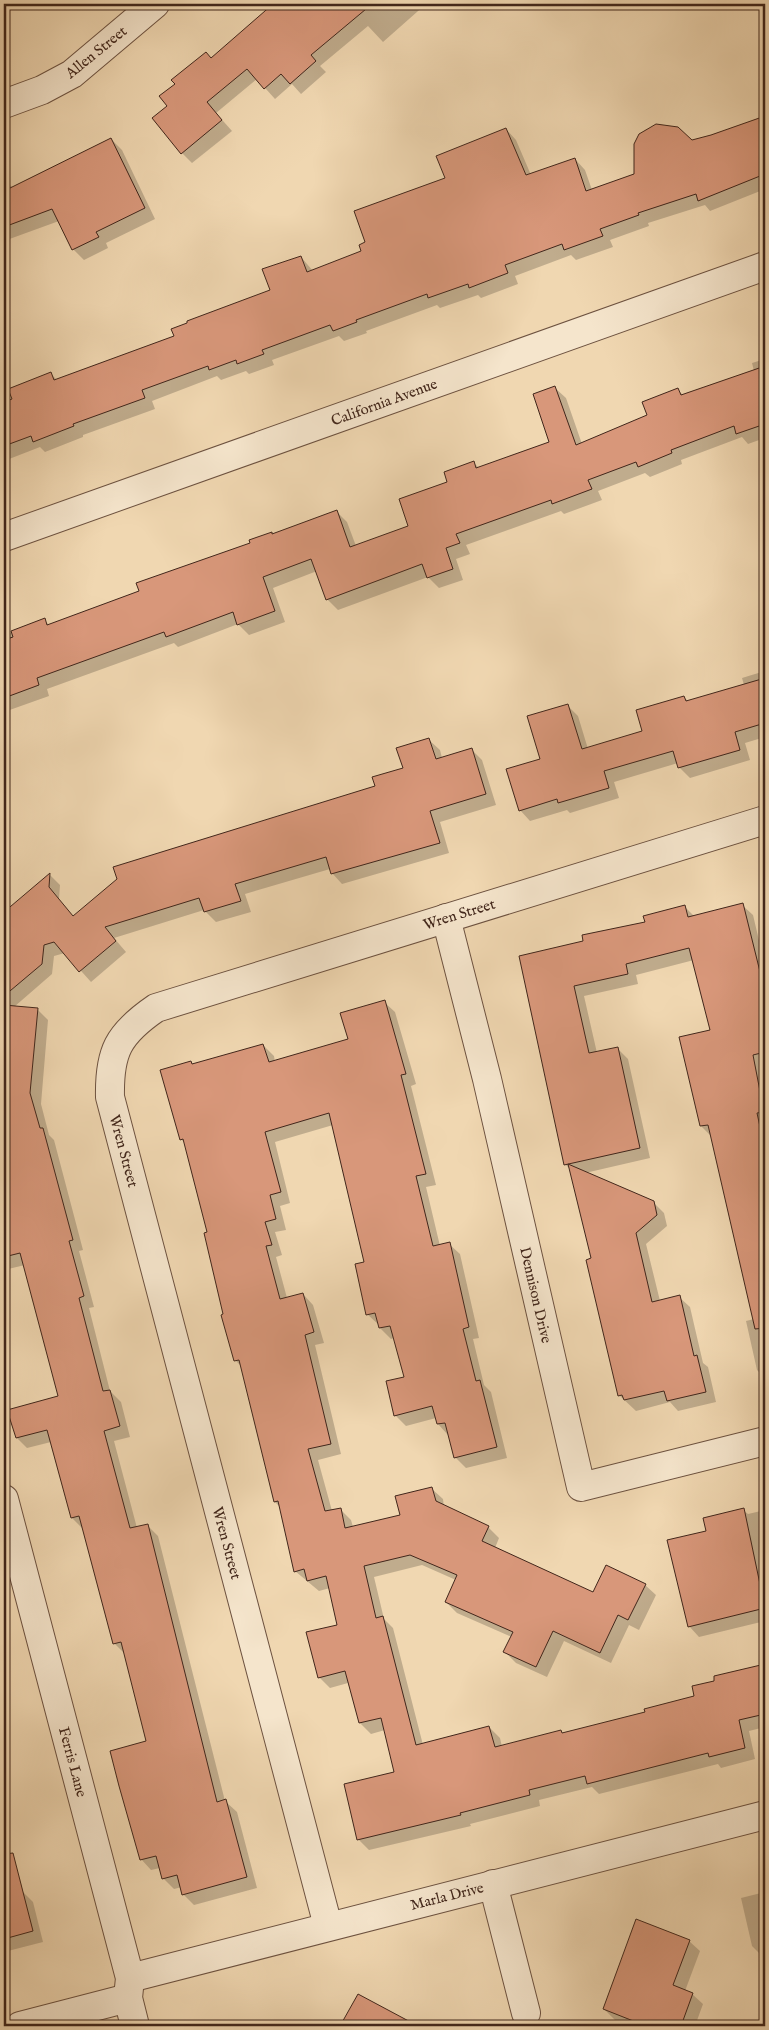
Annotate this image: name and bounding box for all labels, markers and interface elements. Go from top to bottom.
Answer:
street label: Allen Street [61,22,131,84]
street label: California Avenue [328,374,440,431]
street label: Wren Street [421,895,498,934]
street label: Wren Street [105,1113,142,1190]
street label: Dennison Drive [515,1245,556,1345]
street label: Wren Street [208,1505,245,1582]
street label: Ferris Lane [54,1725,91,1799]
street label: Marla Drive [408,1878,486,1915]

